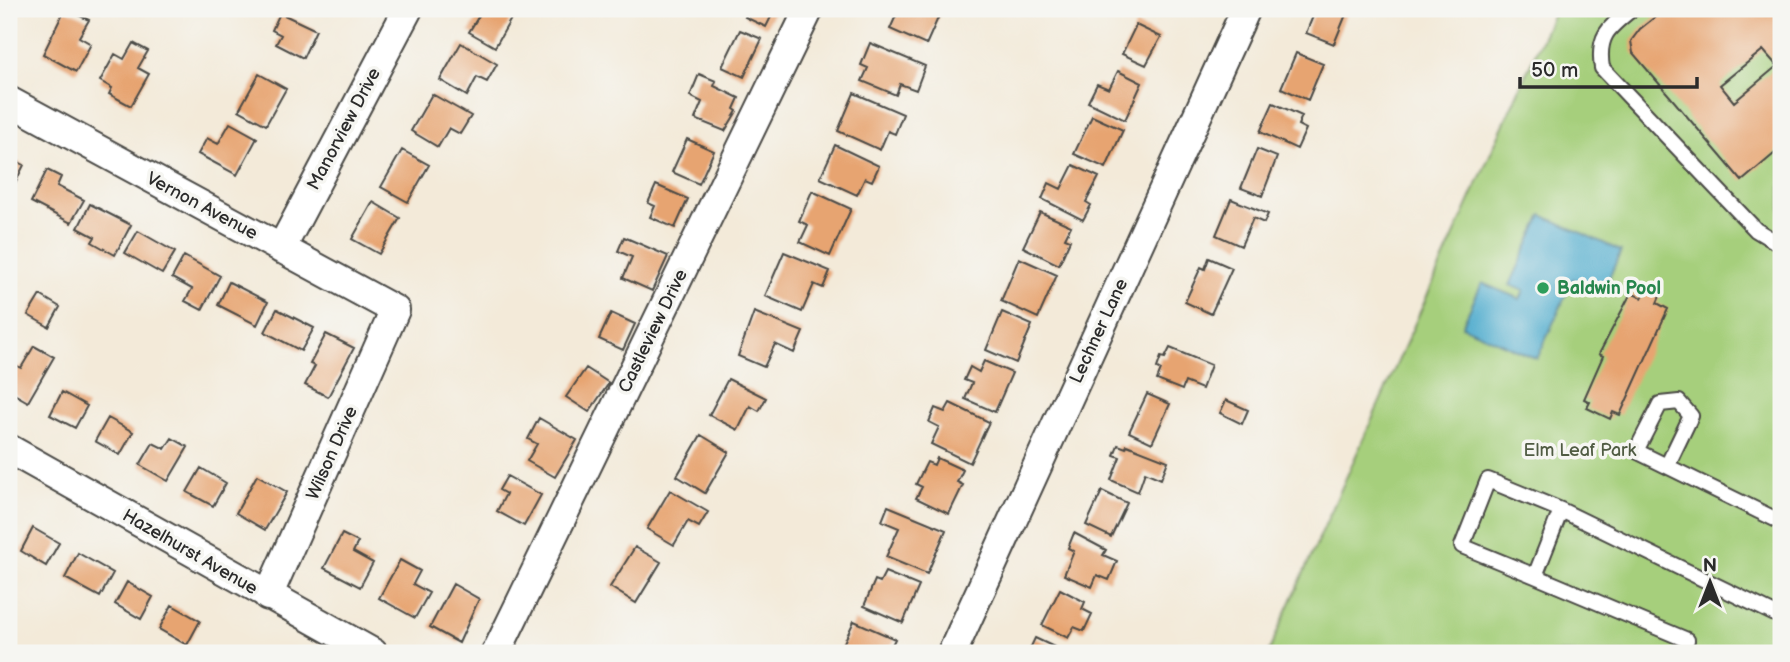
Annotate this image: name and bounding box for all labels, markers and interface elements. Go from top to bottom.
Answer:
scale bar [1520,46,1697,90]
text: 50 m [1531,58,1578,83]
street label: Manorview Drive [303,64,385,194]
street label: Vernon Avenue [143,168,261,244]
street label: Castleview Drive [614,266,692,396]
street label: Lechner Lane [1066,275,1133,387]
place label: Baldwin Pool [1557,278,1661,299]
marker: Baldwin Pool [1535,280,1551,296]
street label: Wilson Drive [302,403,362,503]
park label: Elm Leaf Park [1524,440,1637,461]
street label: Hazelhurst Avenue [119,505,262,599]
north arrow [1674,546,1744,616]
text: N [1703,555,1717,578]

